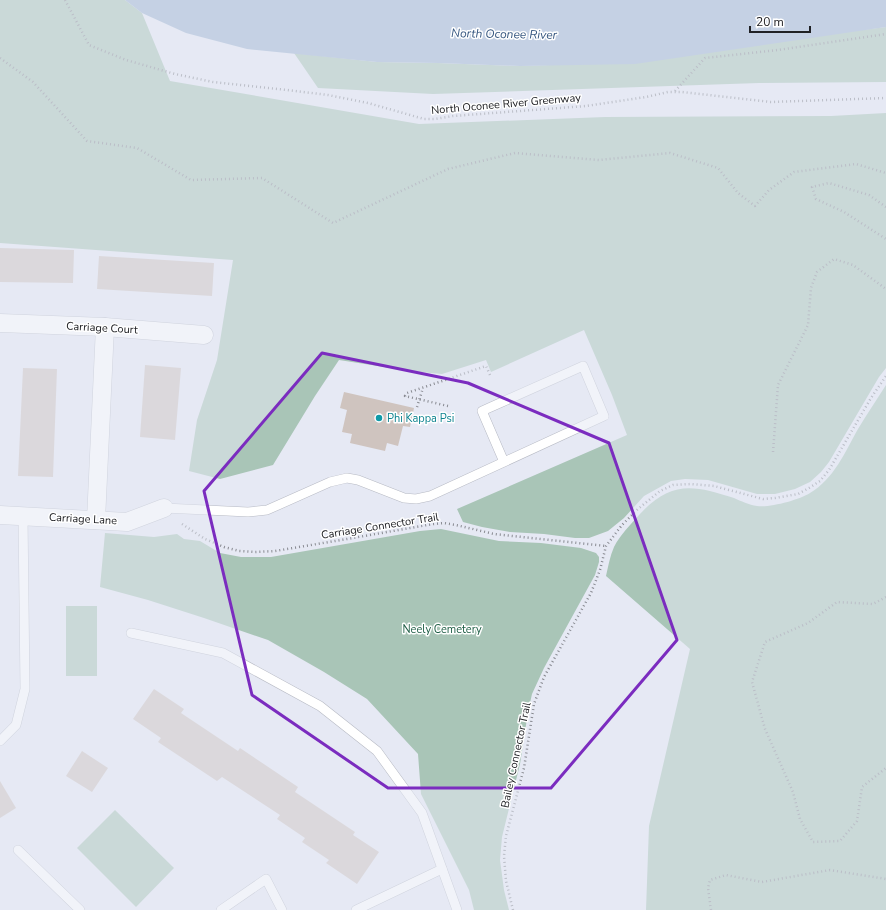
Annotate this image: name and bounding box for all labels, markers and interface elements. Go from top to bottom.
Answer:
scale bar [750,8,810,34]
text: 20 m [756,14,784,30]
water label: North Oconee River [451,25,558,43]
street label: North Oconee River Greenway [431,90,582,118]
street label: Carriage Court [66,319,138,337]
place label: Phi Kappa Psi [387,411,454,426]
marker: Phi Kappa Psi [374,413,384,423]
street label: Carriage Connector Trail [320,509,441,543]
street label: Carriage Lane [48,510,118,528]
park label: Neely Cemetery [402,622,482,637]
street label: Bailey Connector Trail [497,700,535,809]

